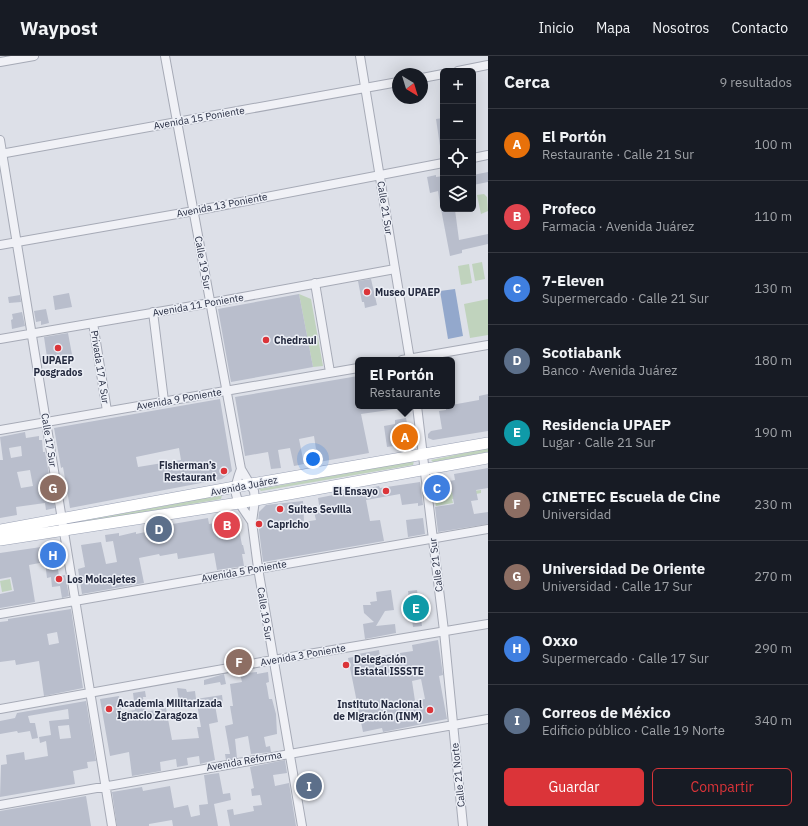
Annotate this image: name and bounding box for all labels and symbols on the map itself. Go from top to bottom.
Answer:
north arrow [392,68,428,104]
street label: Avenida 15 Poniente [152,103,246,132]
street label: Calle 21 Sur [374,180,396,236]
street label: Avenida 13 Poniente [175,190,269,220]
street label: Calle 19 Sur [192,235,214,291]
place label: Museo UPAEP [375,286,440,299]
marker: Museo UPAEP [362,287,372,297]
street label: Avenida 11 Poniente [151,290,245,319]
street label: Privada 17 A Sur [88,329,112,405]
place label: Chedraui [274,334,317,347]
marker: Chedraui [261,335,271,345]
marker: UPAEP Posgrados [53,343,63,353]
place label: UPAEP Posgrados [34,354,82,379]
street label: Avenida 9 Poniente [135,385,223,413]
street label: Calle 17 Sur [38,412,60,468]
pin: A [392,422,418,452]
your location [303,449,323,469]
place label: Fisherman’s Restaurant [159,459,216,484]
marker: Fisherman’s Restaurant [219,466,229,476]
pin: G [40,473,66,503]
street label: Avenida Juárez [209,473,279,499]
pin: C [424,473,450,503]
place label: El Ensayo [333,485,378,498]
marker: El Ensayo [381,486,391,496]
place label: Suites Sevilla [288,503,352,516]
marker: Suites Sevilla [275,504,285,514]
pin: B [214,510,240,540]
pin: D [146,514,172,544]
place label: Capricho [267,518,309,531]
marker: Capricho [254,519,264,529]
street label: Calle 21 Sur [426,537,446,593]
pin: H [40,540,66,570]
street label: Avenida 5 Poniente [200,557,288,585]
place label: Los Molcajetes [67,573,136,586]
marker: Los Molcajetes [54,574,64,584]
street label: Calle 19 Sur [254,586,276,642]
pin: E [403,593,429,623]
street label: Avenida 3 Poniente [259,641,347,669]
pin: F [226,647,252,677]
place label: Delegación Estatal ISSSTE [354,653,424,678]
marker: Delegación Estatal ISSSTE [341,660,351,670]
place label: Academia Militarizada Ignacio Zaragoza [117,697,223,722]
place label: Instituto Nacional de Migración (INM) [333,698,423,723]
marker: Academia Militarizada Ignacio Zaragoza [104,704,114,714]
marker: Instituto Nacional de Migración (INM) [425,705,435,715]
street label: Calle 21 Norte [448,742,468,808]
street label: Avenida Reforma [205,748,283,774]
pin: I [296,771,322,801]

